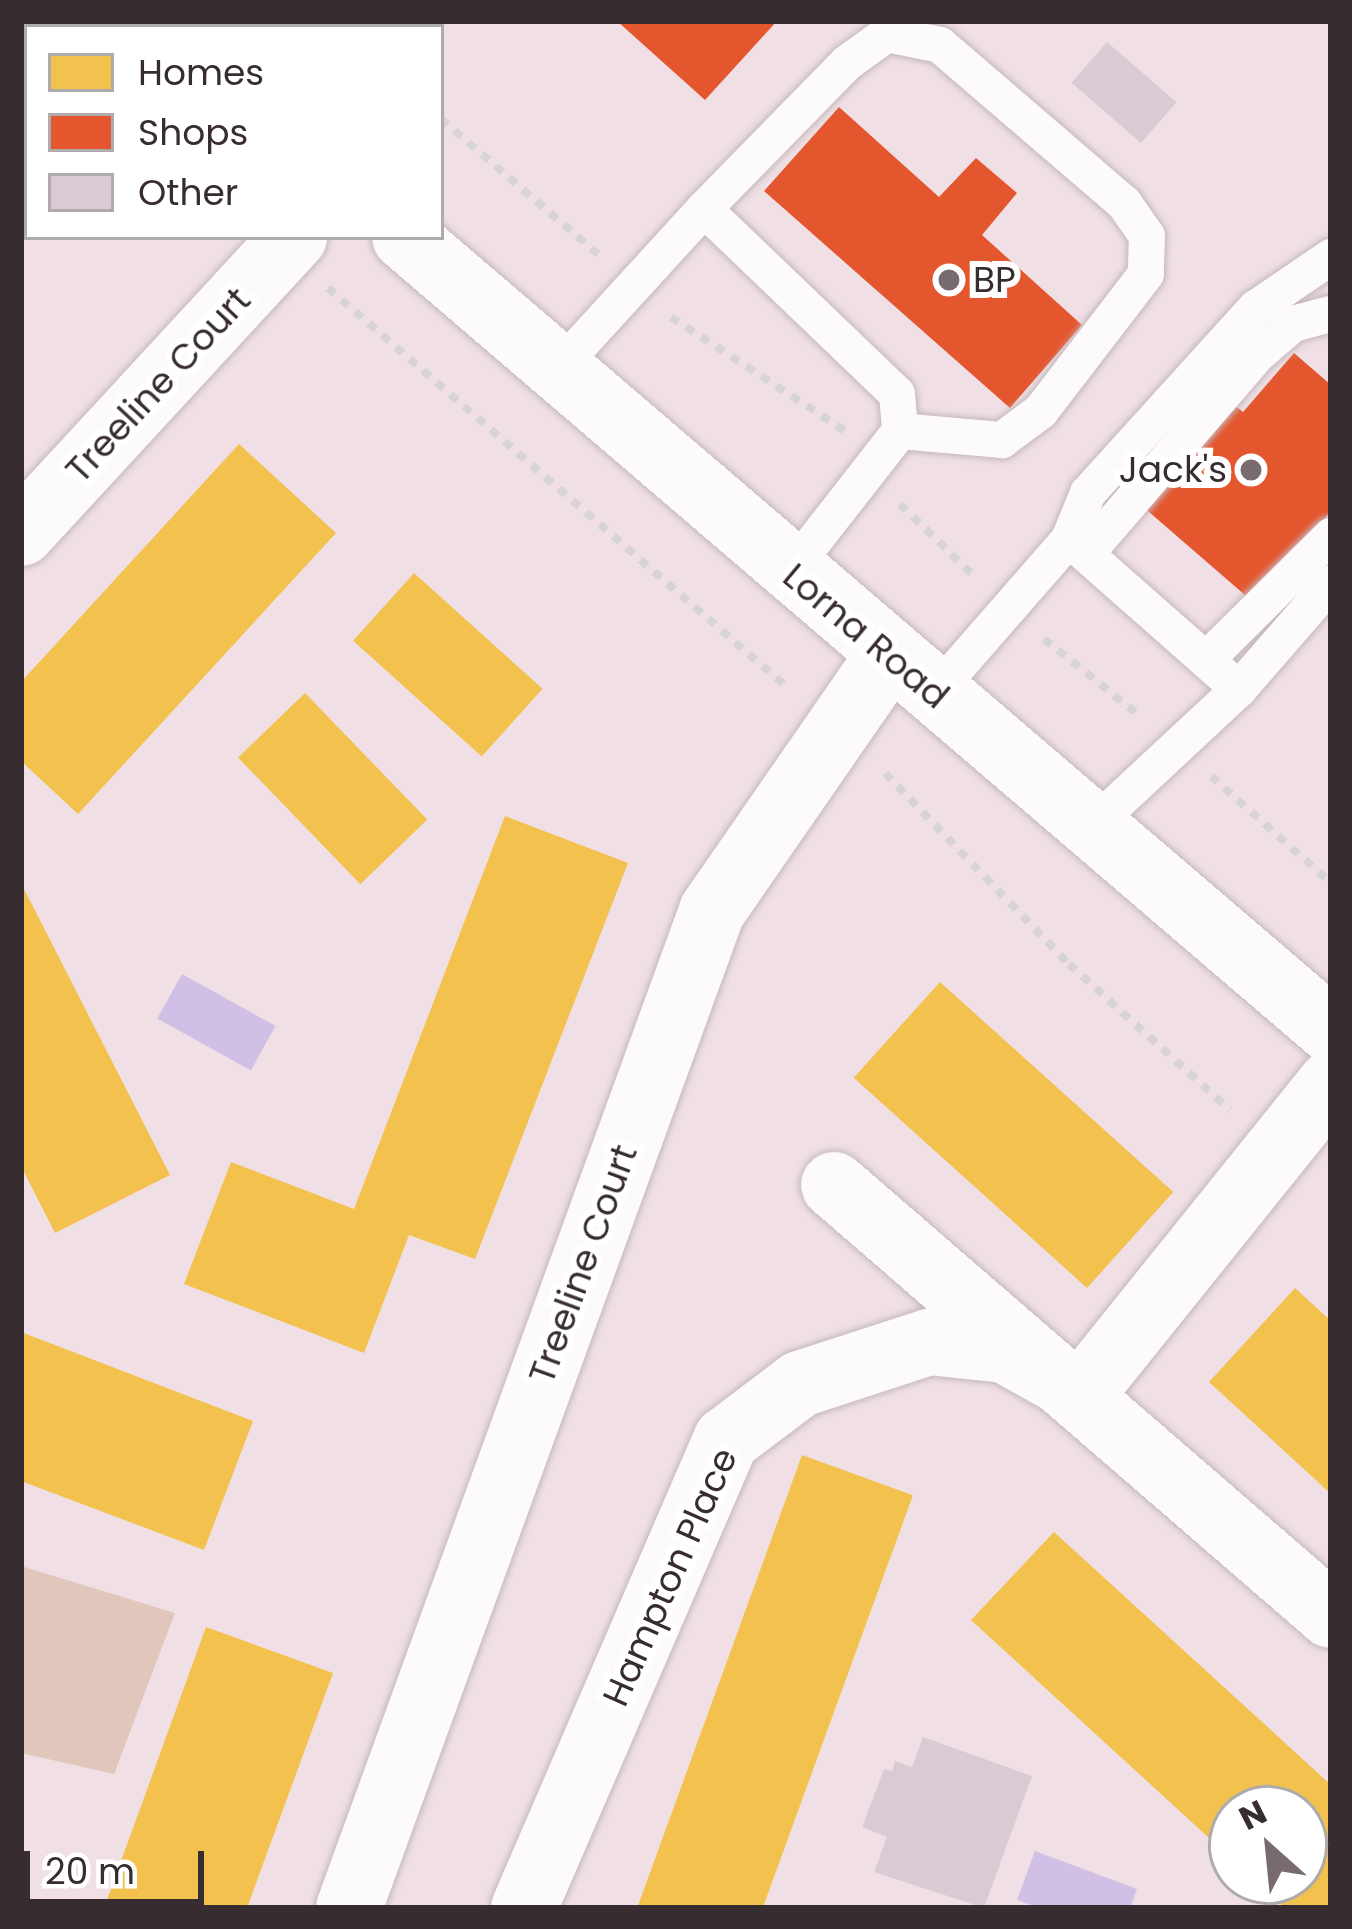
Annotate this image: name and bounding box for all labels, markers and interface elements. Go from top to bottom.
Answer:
legend [24,24,444,240]
text: Homes [138,47,264,98]
text: Shops [138,107,248,158]
text: Other [138,167,238,218]
place label: BP [973,258,1016,302]
marker: BP [936,267,962,293]
street label: Treeline Court [57,279,259,491]
place label: Jack's [1119,448,1227,492]
marker: Jack's [1238,457,1264,483]
street label: Lorna Road [775,554,957,718]
street label: Treeline Court [520,1139,646,1389]
street label: Hampton Place [594,1441,746,1713]
north arrow [1208,1785,1328,1905]
text: N [1231,1789,1275,1842]
scale bar [30,1827,210,1901]
text: 20 m [45,1846,135,1897]

